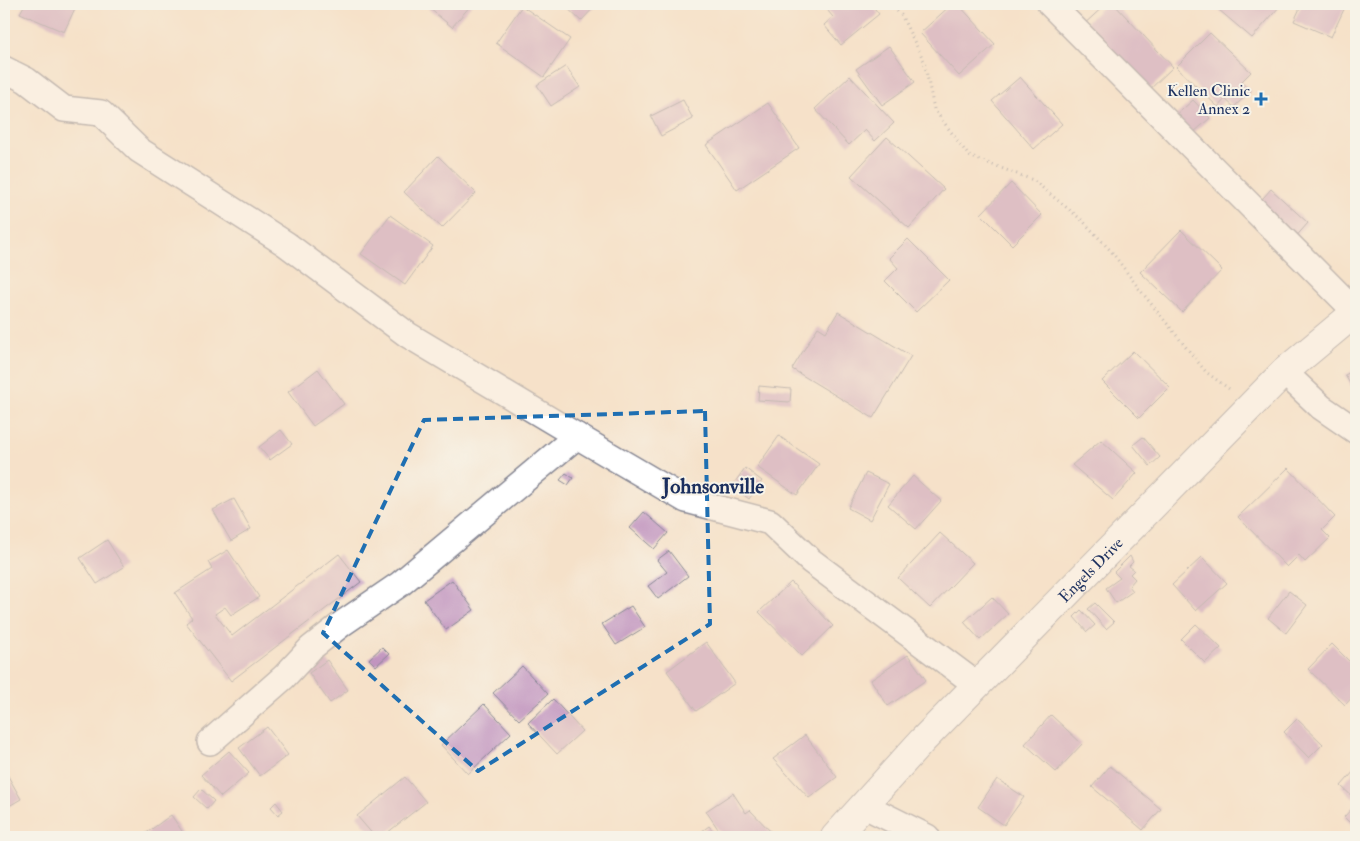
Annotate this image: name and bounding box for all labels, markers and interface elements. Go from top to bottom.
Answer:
place label: Kellen Clinic Annex 2 [1167,81,1251,119]
marker: Kellen Clinic Annex 2 [1254,92,1268,106]
district label: Johnsonville [661,473,764,500]
street label: Engels Drive [1055,533,1128,607]

